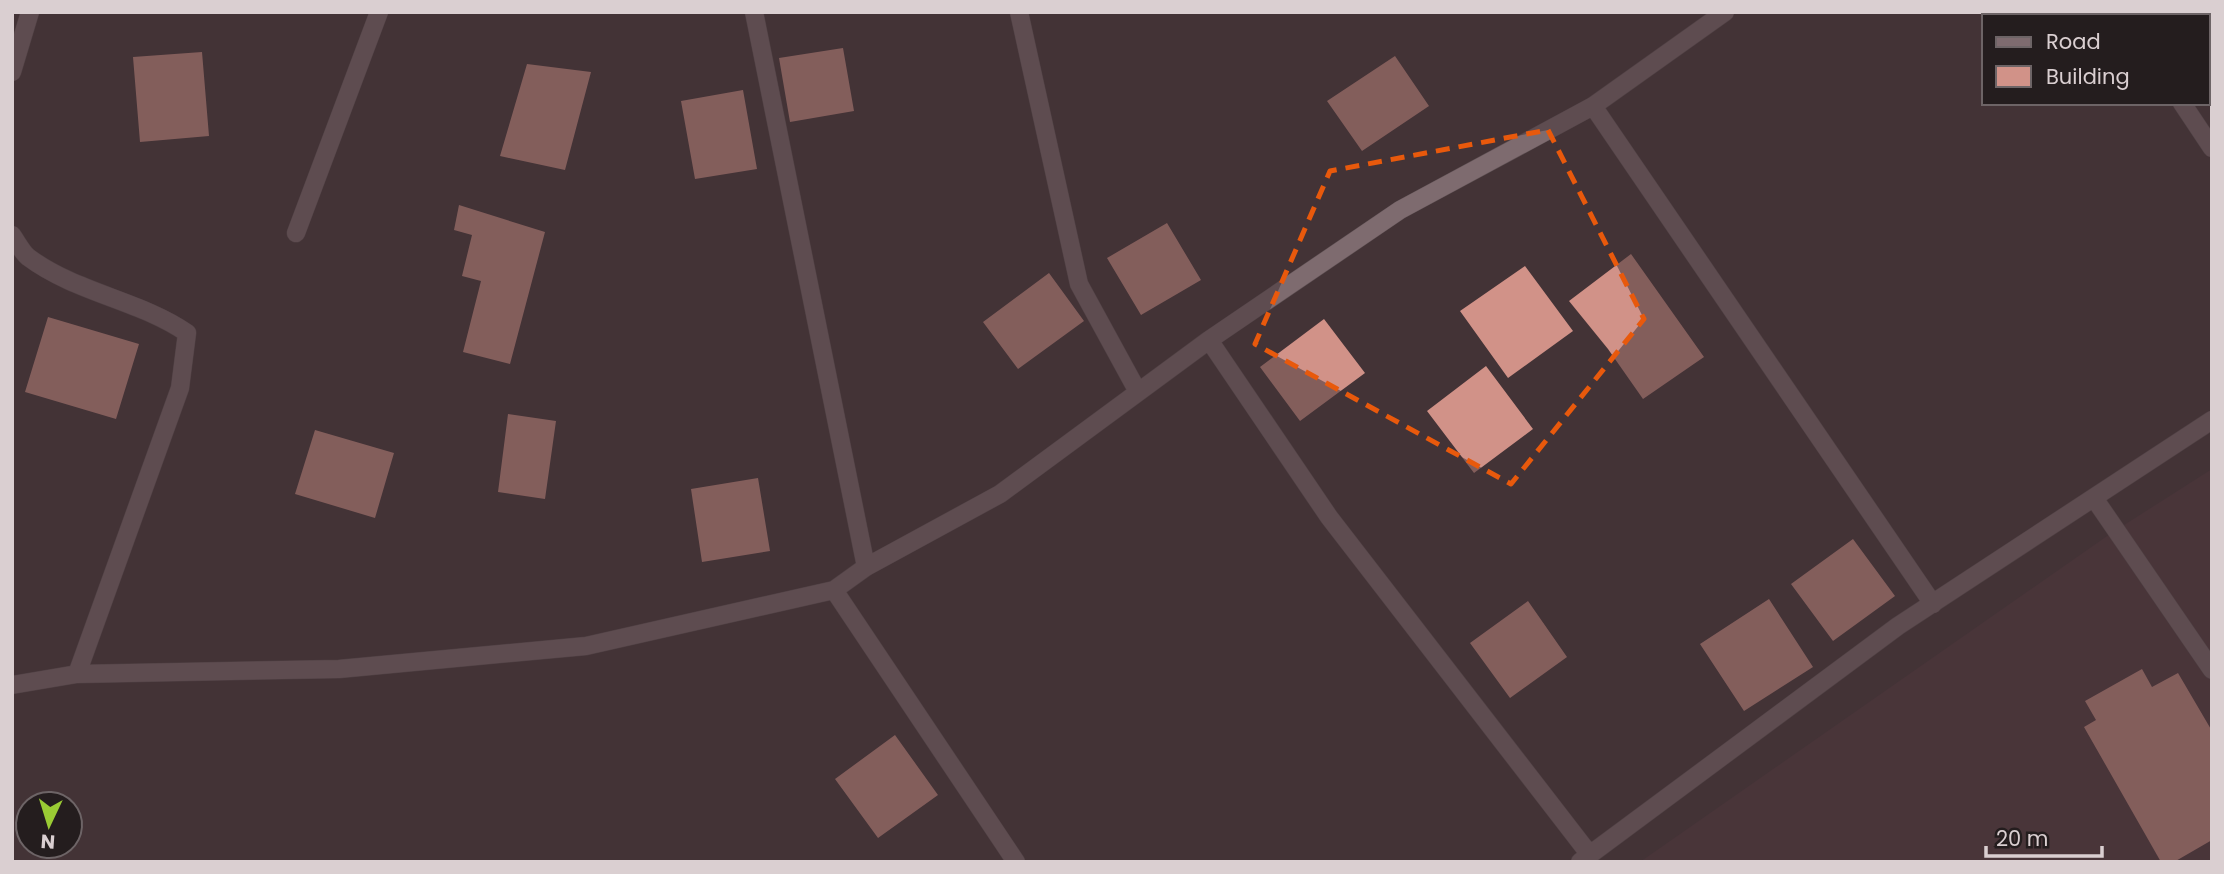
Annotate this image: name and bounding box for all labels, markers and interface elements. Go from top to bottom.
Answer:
legend [1982,14,2210,105]
text: Road [2046,27,2101,56]
text: Building [2046,62,2130,91]
north arrow [14,790,84,860]
scale bar [1986,814,2102,858]
text: 20 m [1996,824,2049,853]
text: N [40,827,56,855]

